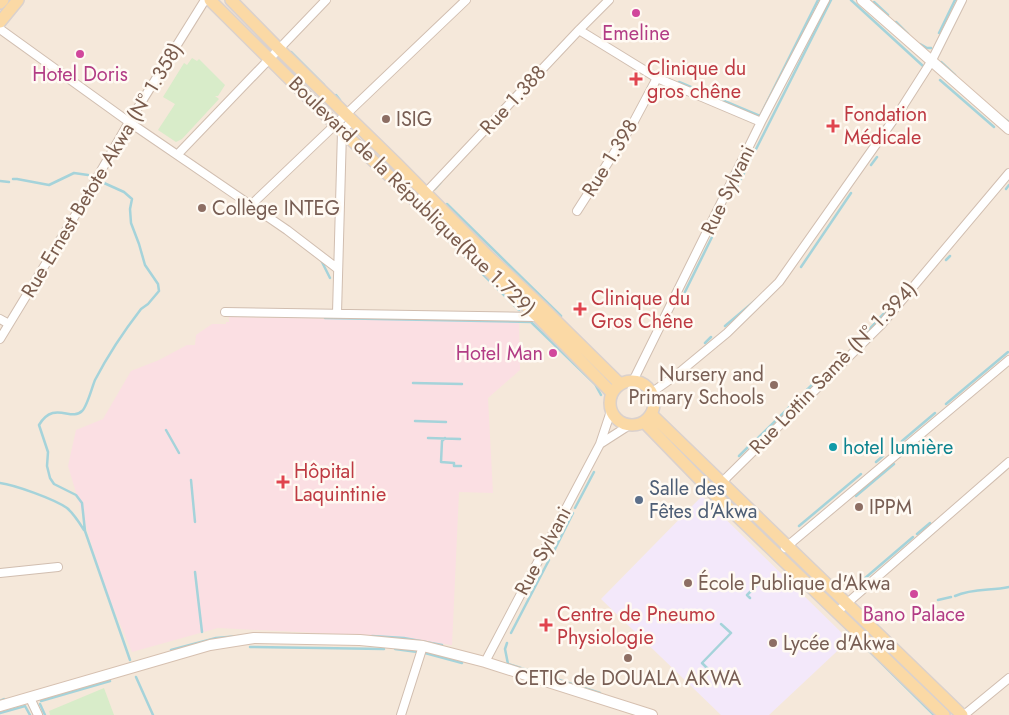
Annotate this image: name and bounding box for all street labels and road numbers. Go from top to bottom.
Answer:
street label: Rue Ernest Betote Akwa (N° 1.358) [14,37,190,303]
street label: Rue 1.388 [473,59,553,141]
street label: Boulevard de la République(Rue 1.729) [282,70,542,322]
street label: Rue 1.398 [575,114,645,202]
street label: Rue Sylvani [694,140,762,240]
street label: Rue Lottin Samè (N° 1.394) [743,275,923,461]
street label: Rue Sylvani [508,502,578,600]

